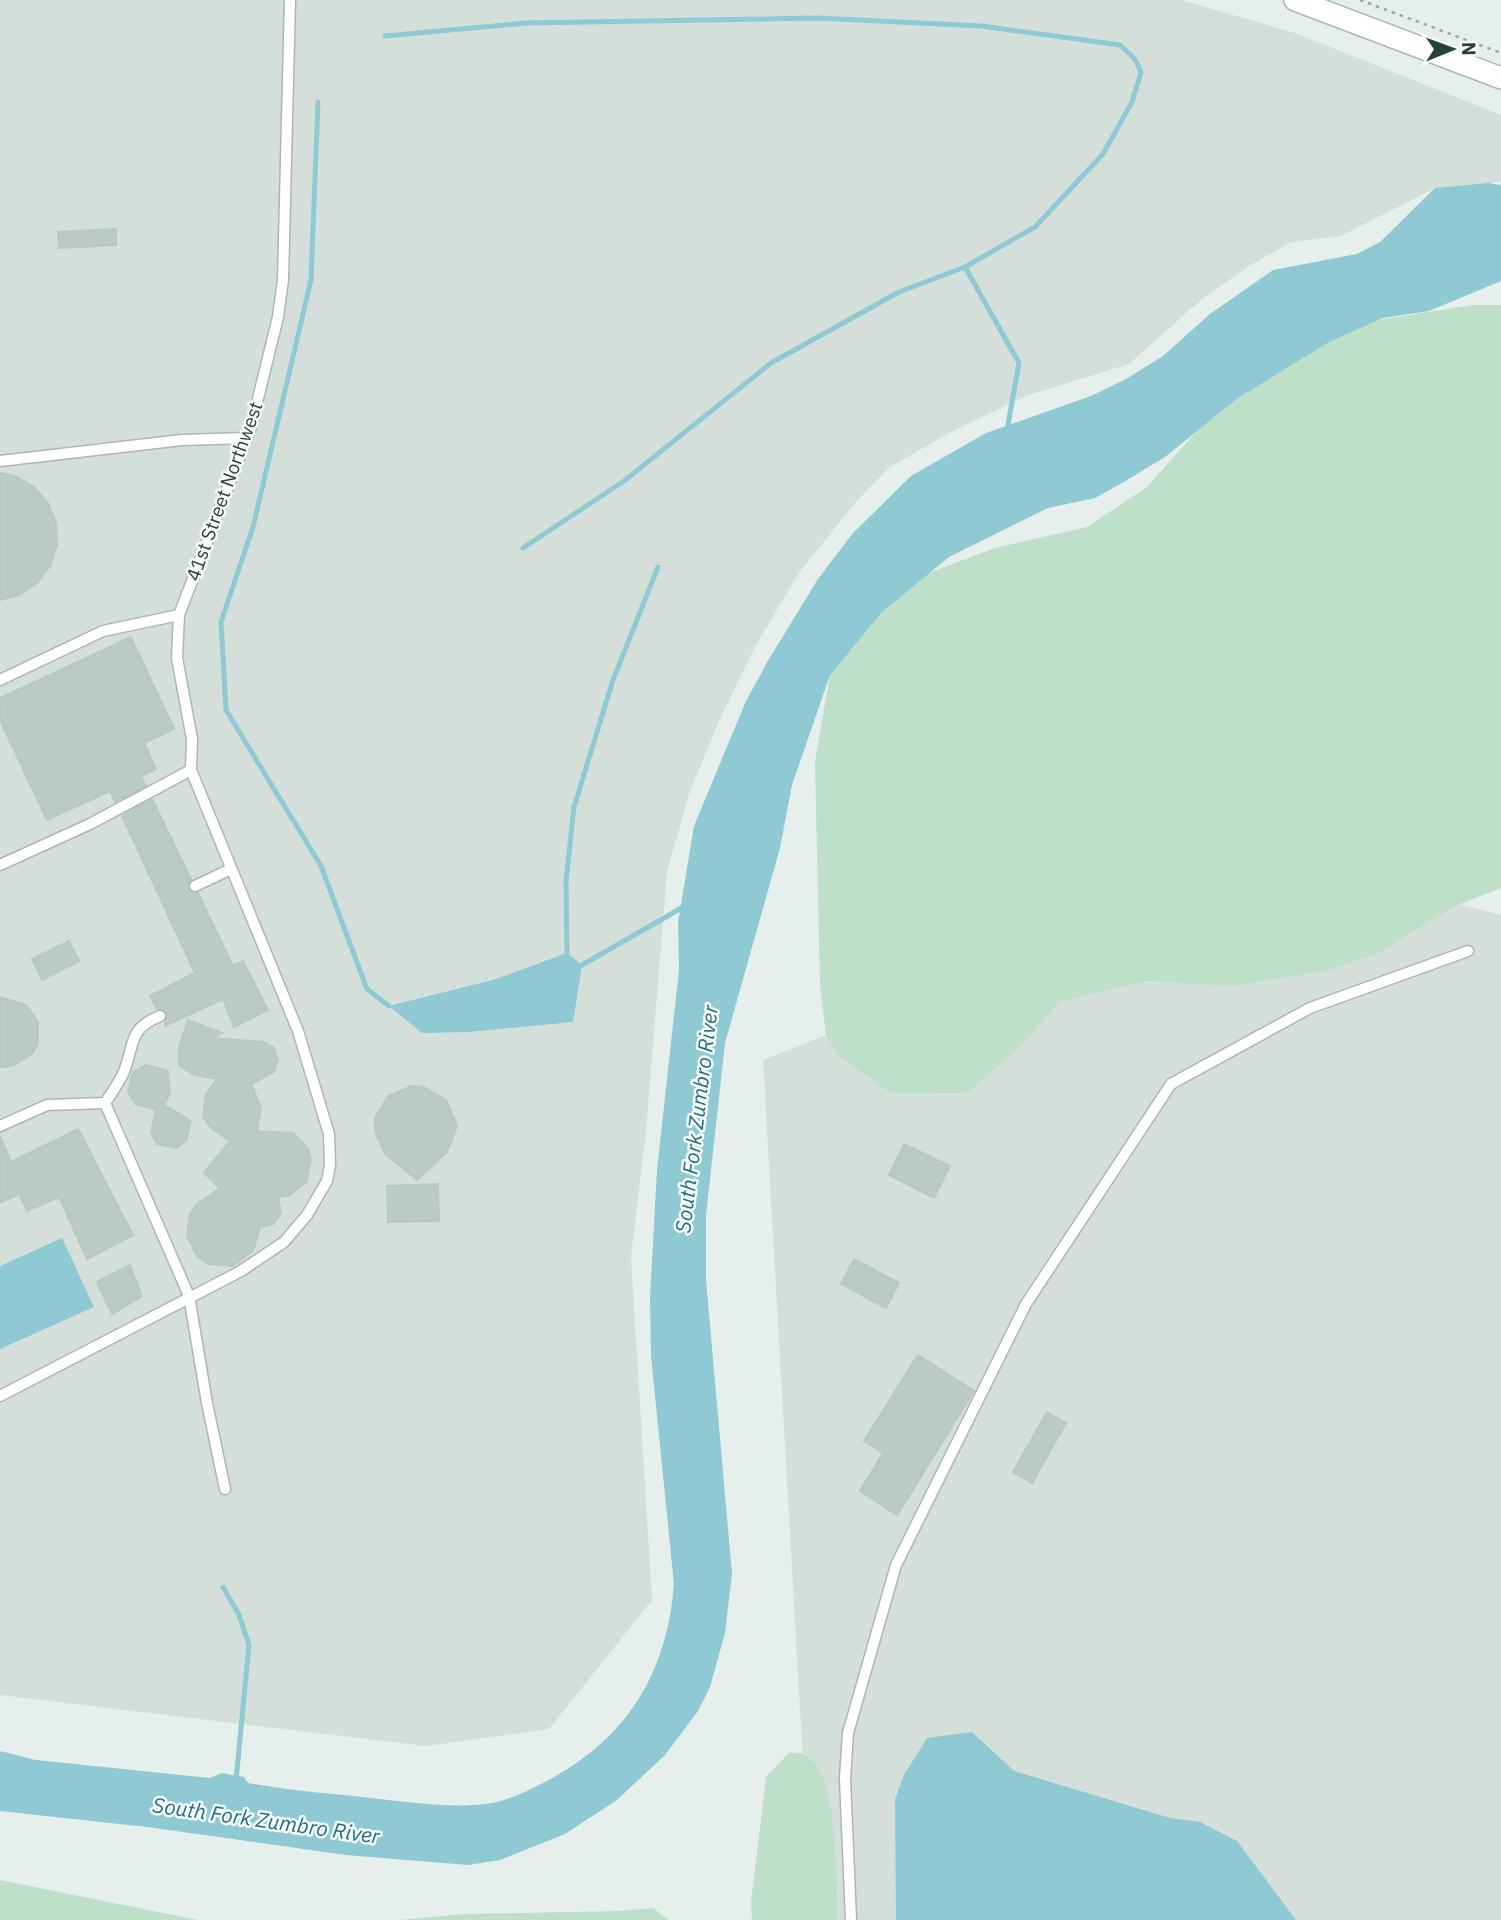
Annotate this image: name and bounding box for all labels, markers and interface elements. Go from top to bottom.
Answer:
north arrow [1417,14,1487,84]
text: N [1457,42,1481,56]
street label: 41st Street Northwest [180,398,268,584]
water label: South Fork Zumbro River [668,1002,724,1234]
water label: South Fork Zumbro River [151,1790,383,1850]

